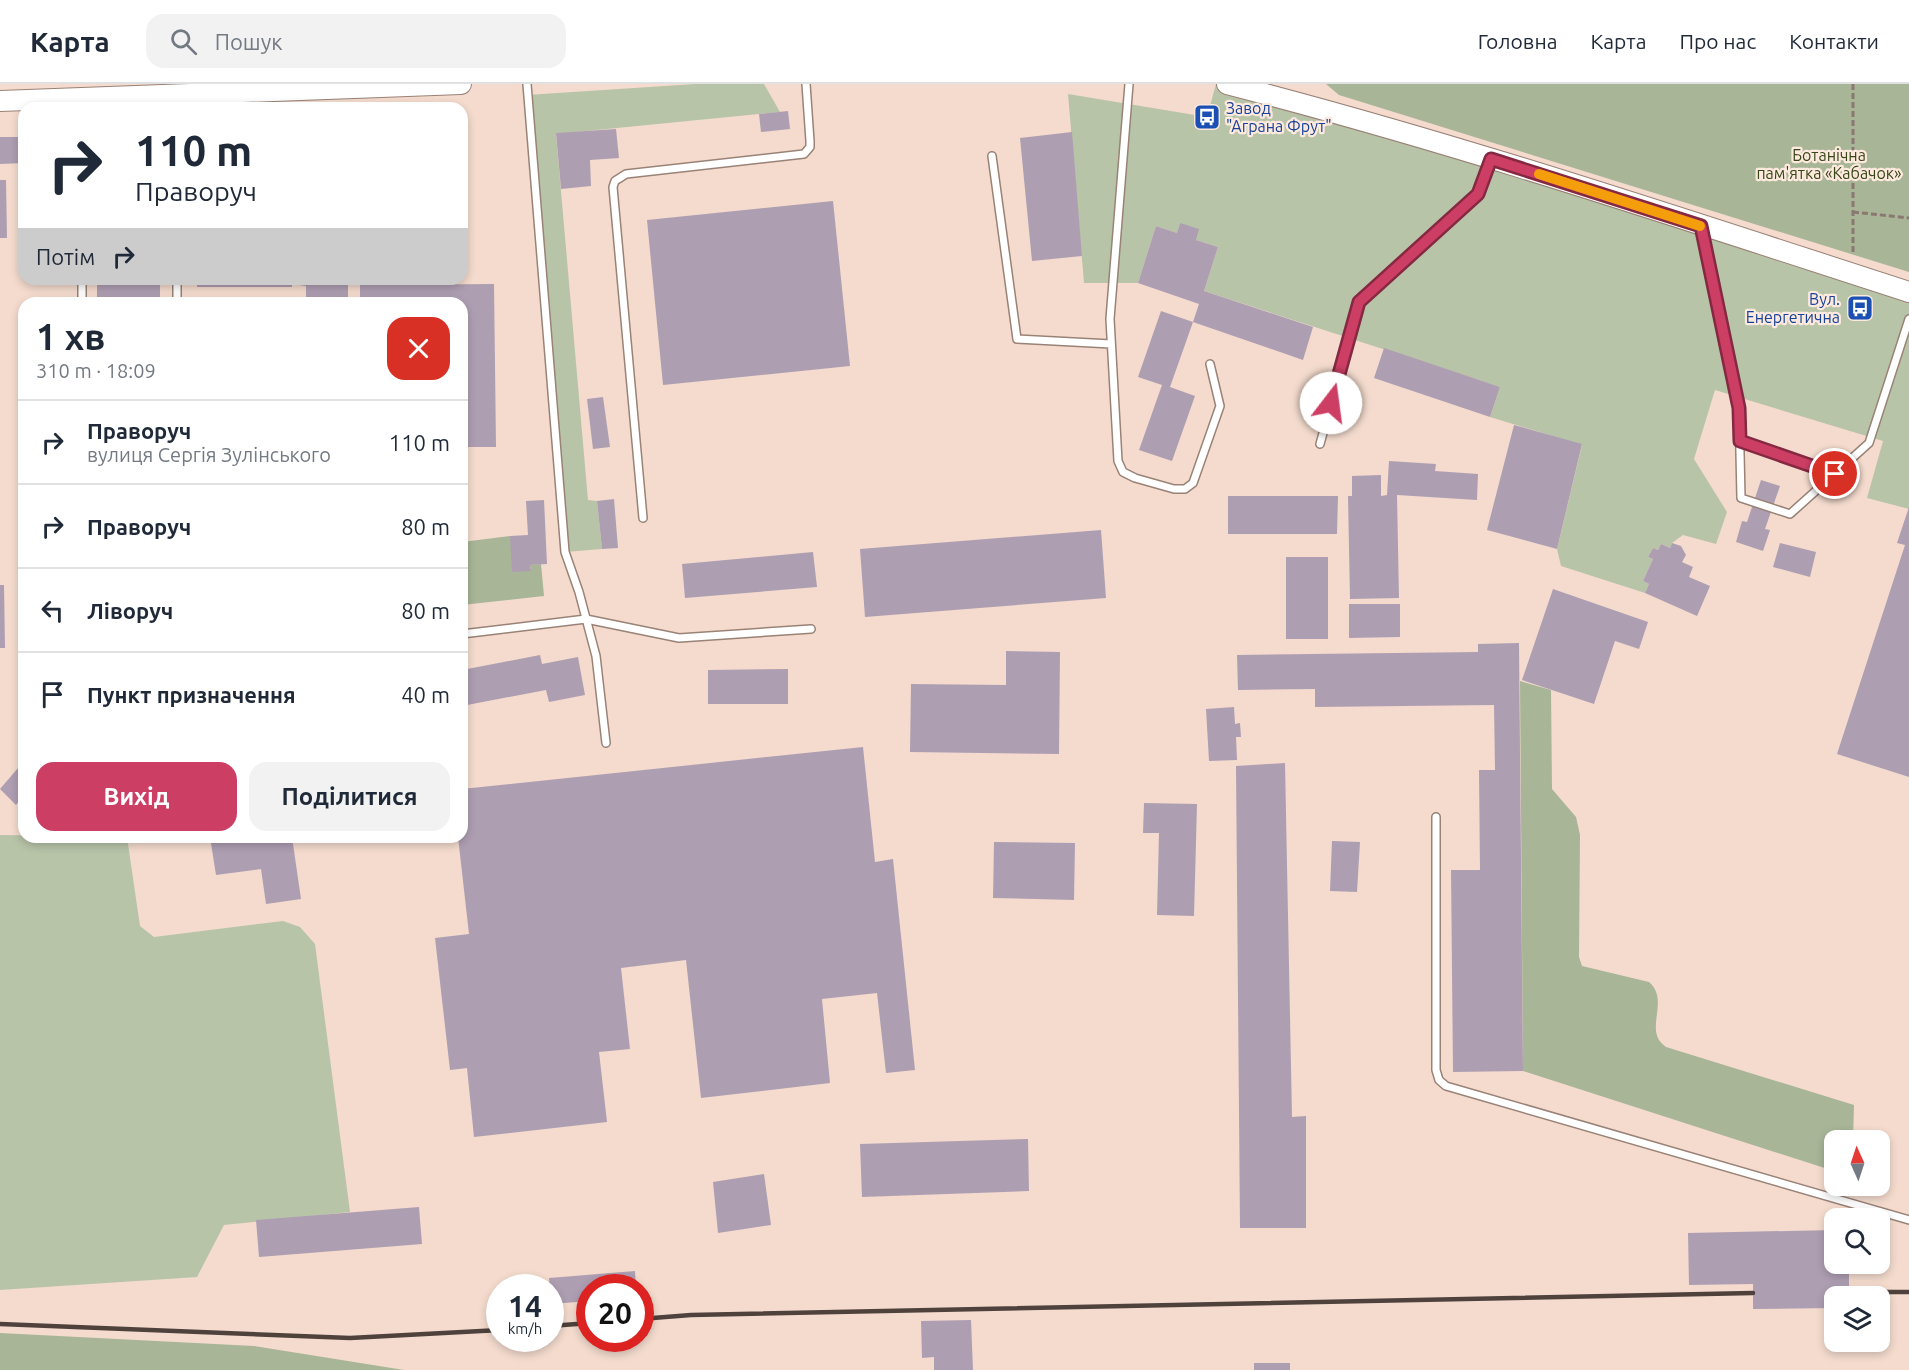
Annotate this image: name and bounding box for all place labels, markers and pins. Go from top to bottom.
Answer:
place label: Завод "Аграна Фрут" [1226,99,1332,135]
bus stop icon: Завод "Аграна Фрут" [1192,102,1222,132]
place label: Вул. Енергетична [1746,290,1840,326]
bus stop icon: Вул. Енергетична [1845,293,1875,323]
pin [1809,448,1860,499]

